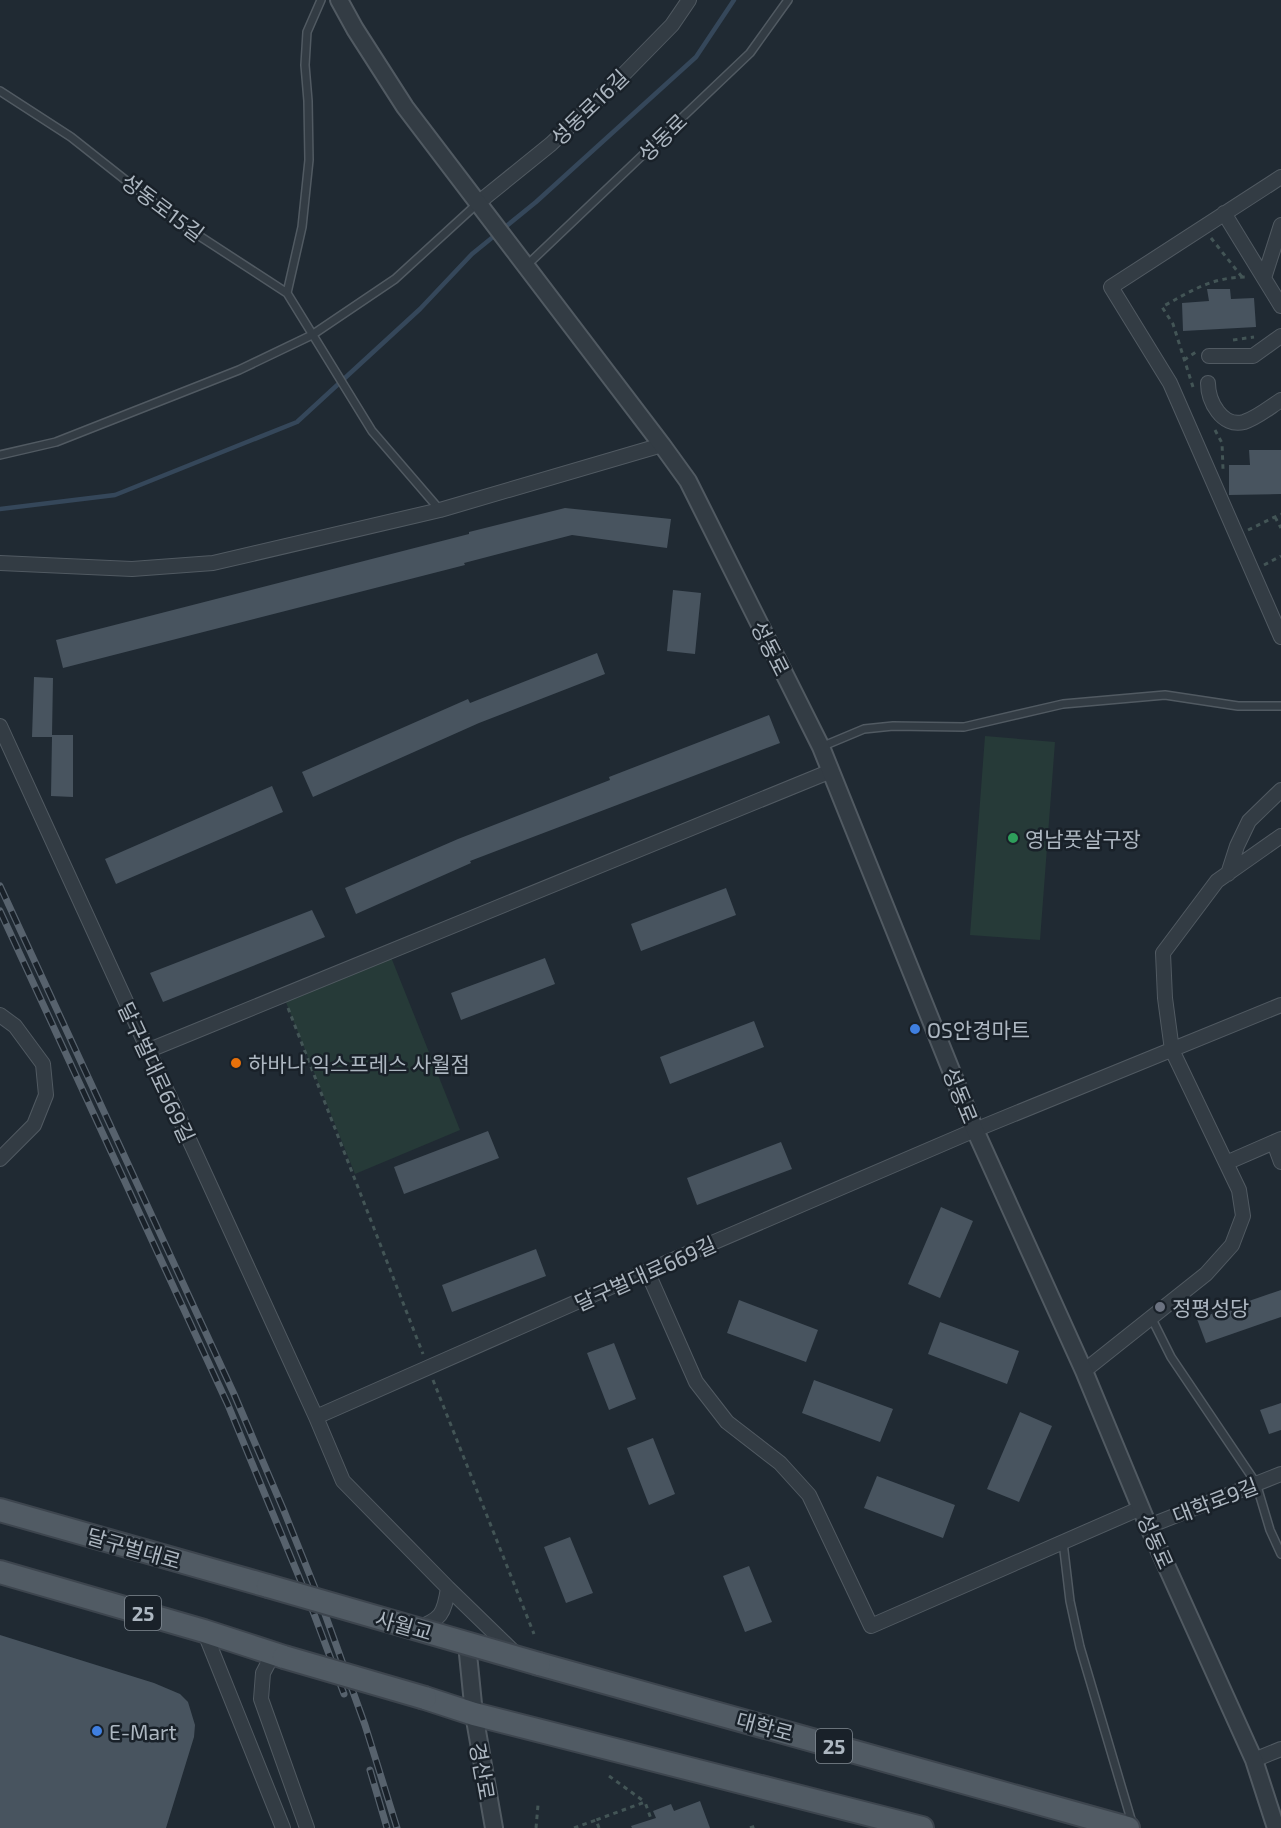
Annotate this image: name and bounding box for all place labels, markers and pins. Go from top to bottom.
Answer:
place label: 영남풋살구장 [1025,826,1141,851]
marker: 영남풋살구장 [1006,831,1020,845]
place label: OS안경마트 [927,1017,1030,1042]
marker: OS안경마트 [908,1022,922,1036]
place label: 하바나 익스프레스 사월점 [248,1051,470,1076]
marker: 하바나 익스프레스 사월점 [229,1056,243,1070]
place label: 정평성당 [1172,1295,1249,1320]
marker: 정평성당 [1153,1300,1167,1314]
place label: E-Mart [109,1719,176,1744]
marker: E-Mart [90,1724,104,1738]

